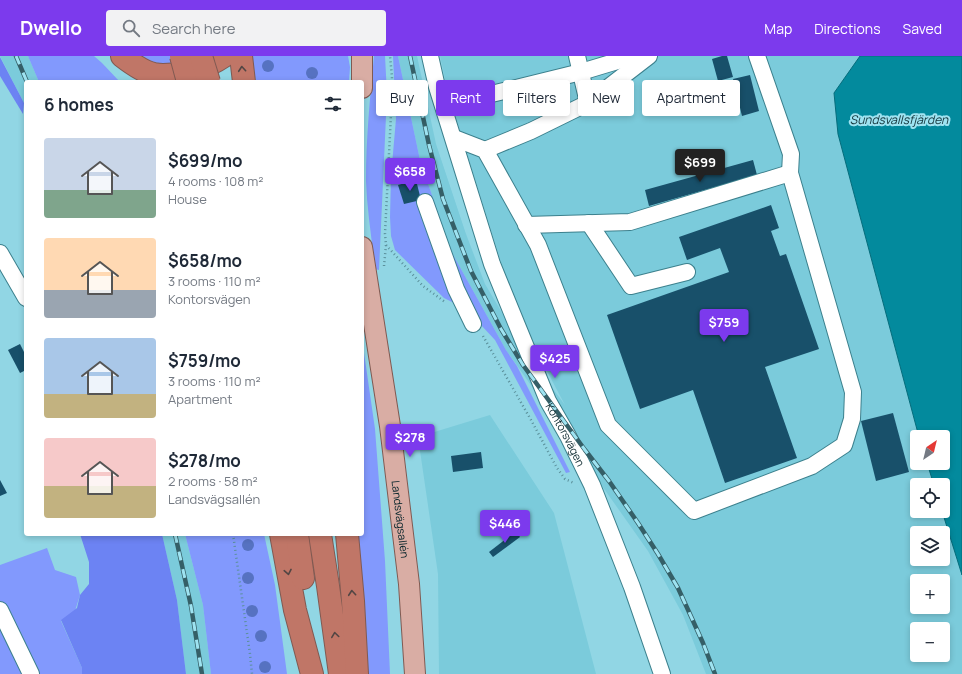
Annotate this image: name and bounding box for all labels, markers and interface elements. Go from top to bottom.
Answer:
search box [106,10,386,46]
text: Dwello [20,15,82,41]
icon: search [120,17,142,39]
text: Search here [152,18,235,39]
text: Map [764,19,792,38]
text: Directions [814,19,881,38]
text: Saved [903,19,942,38]
one-way arrow [238,66,247,72]
chip: Buy [376,80,428,116]
chip: Rent [436,80,495,116]
chip: Filters [503,80,570,116]
chip: New [578,80,634,116]
chip: Apartment [642,80,740,116]
text: 6 homes [44,93,114,116]
icon: filters [322,93,344,115]
water label: Sundsvallsfjärden [850,111,949,128]
text: $699/mo [168,149,242,172]
pin: $699 [676,149,724,183]
text: $699 [684,153,716,171]
icon: home [76,154,124,202]
pin: $658 [386,158,434,192]
text: $658 [394,162,426,180]
text: 4 rooms · 108 m² [168,172,264,190]
text: House [168,190,207,208]
text: $658/mo [168,249,242,272]
icon: home [76,254,124,302]
text: 3 rooms · 110 m² [168,272,261,290]
text: Kontorsvägen [168,290,251,308]
pin: $759 [700,309,748,343]
text: $759 [709,313,739,331]
pin: $425 [531,345,579,379]
text: $759/mo [168,349,241,372]
text: $425 [539,349,571,367]
icon: home [76,354,124,402]
text: 3 rooms · 110 m² [168,372,261,390]
text: Apartment [168,390,232,408]
street label: Kontorsvägen [543,400,589,468]
pin: $278 [386,424,434,458]
text: $278 [395,428,425,446]
north arrow [910,430,950,470]
map controls [910,430,950,662]
text: $278/mo [168,449,241,472]
icon: home [76,454,124,502]
text: 2 rooms · 58 m² [168,472,258,490]
button: locate [910,478,950,518]
street label: Landsvägsallén [389,479,413,559]
text: Landsvägsallén [168,490,260,508]
pin: $446 [481,510,529,544]
text: $446 [489,514,521,532]
button: layers [910,526,950,566]
one-way arrow [283,569,292,575]
button: + [910,574,950,614]
one-way arrow [348,590,357,596]
button: − [910,622,950,662]
one-way arrow [331,632,340,638]

